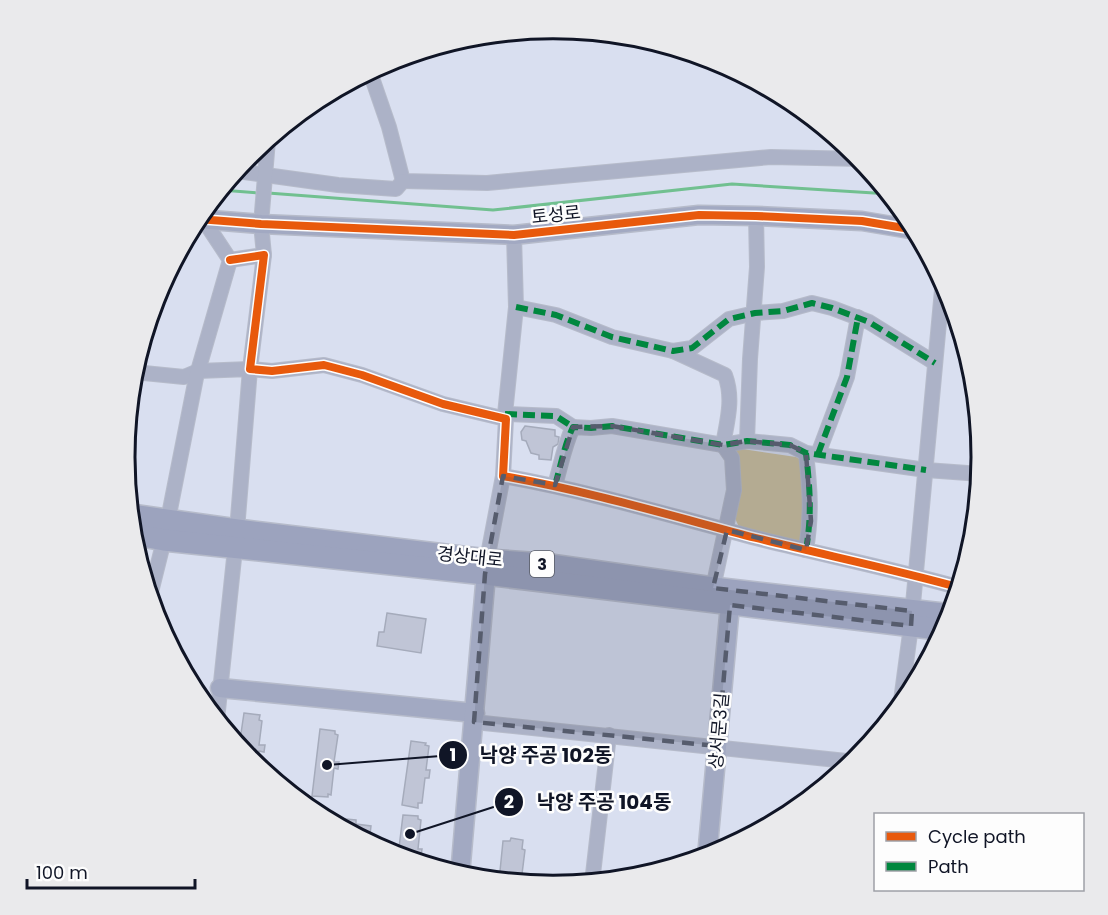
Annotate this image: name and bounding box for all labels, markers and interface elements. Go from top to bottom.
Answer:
street label: 토성로 [530,199,582,230]
street label: 경상대로 [436,541,504,572]
road number: 3 [530,551,554,577]
street label: 상서문3길 [703,692,734,770]
callout: 낙양 주공 102동 [438,736,624,774]
text: 낙양 주공 102동 [480,741,612,769]
text: 1 [450,742,456,767]
callout: 낙양 주공 104동 [494,783,683,821]
text: 낙양 주공 104동 [537,788,671,816]
text: 2 [504,789,514,814]
legend [874,813,1084,891]
text: Cycle path [928,824,1026,849]
scale bar [27,852,195,890]
text: Path [928,854,969,879]
text: 100 m [36,860,88,885]

